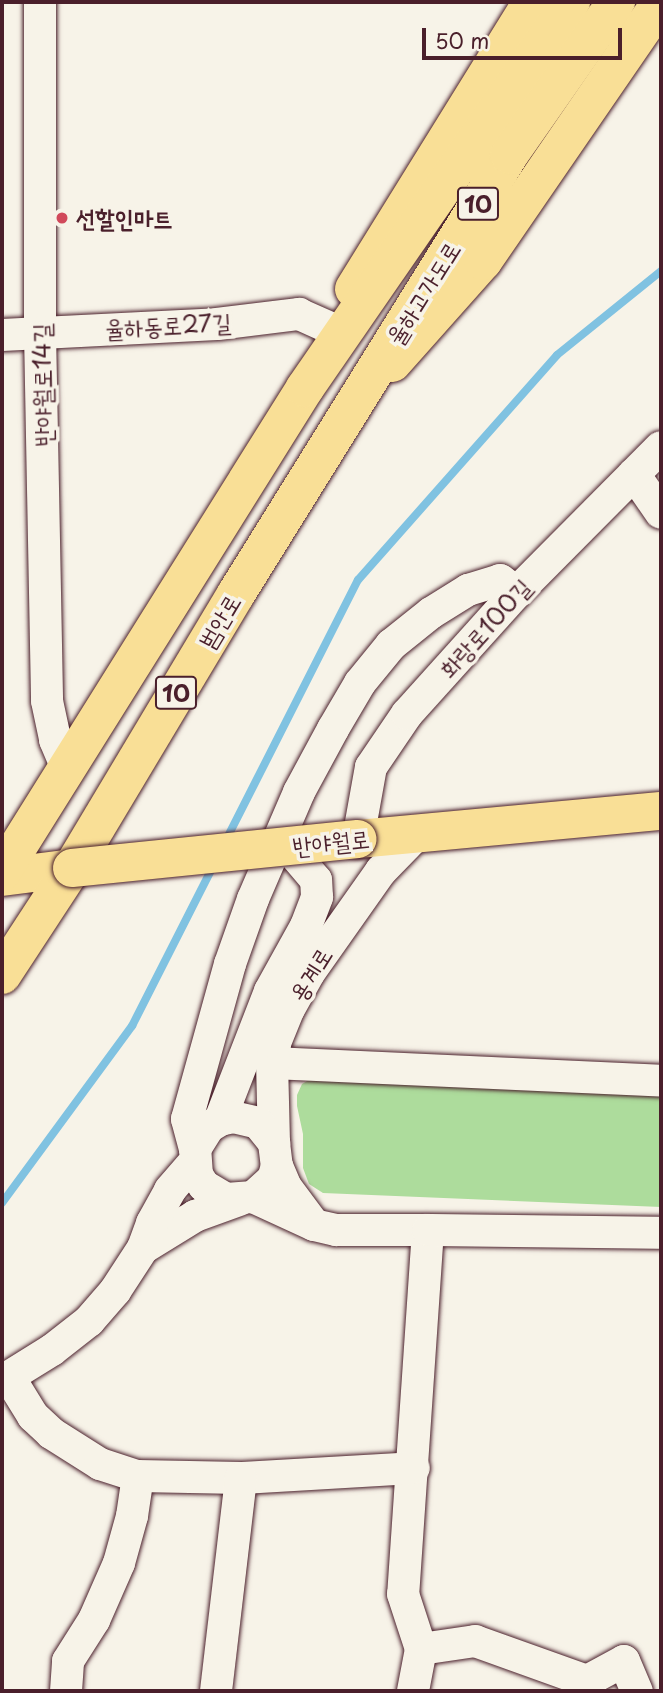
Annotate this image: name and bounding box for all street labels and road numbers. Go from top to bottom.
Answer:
road number: 10 [455,184,501,224]
street label: 율하고가도로 [380,236,466,350]
street label: 율하동로27길 [104,307,232,343]
street label: 반야월로14길 [27,323,57,447]
street label: 화랑로100길 [433,573,537,683]
street label: 범안로 [192,589,246,653]
road number: 10 [153,674,199,712]
street label: 반야월로 [291,824,371,860]
street label: 용계로 [282,942,338,1006]

